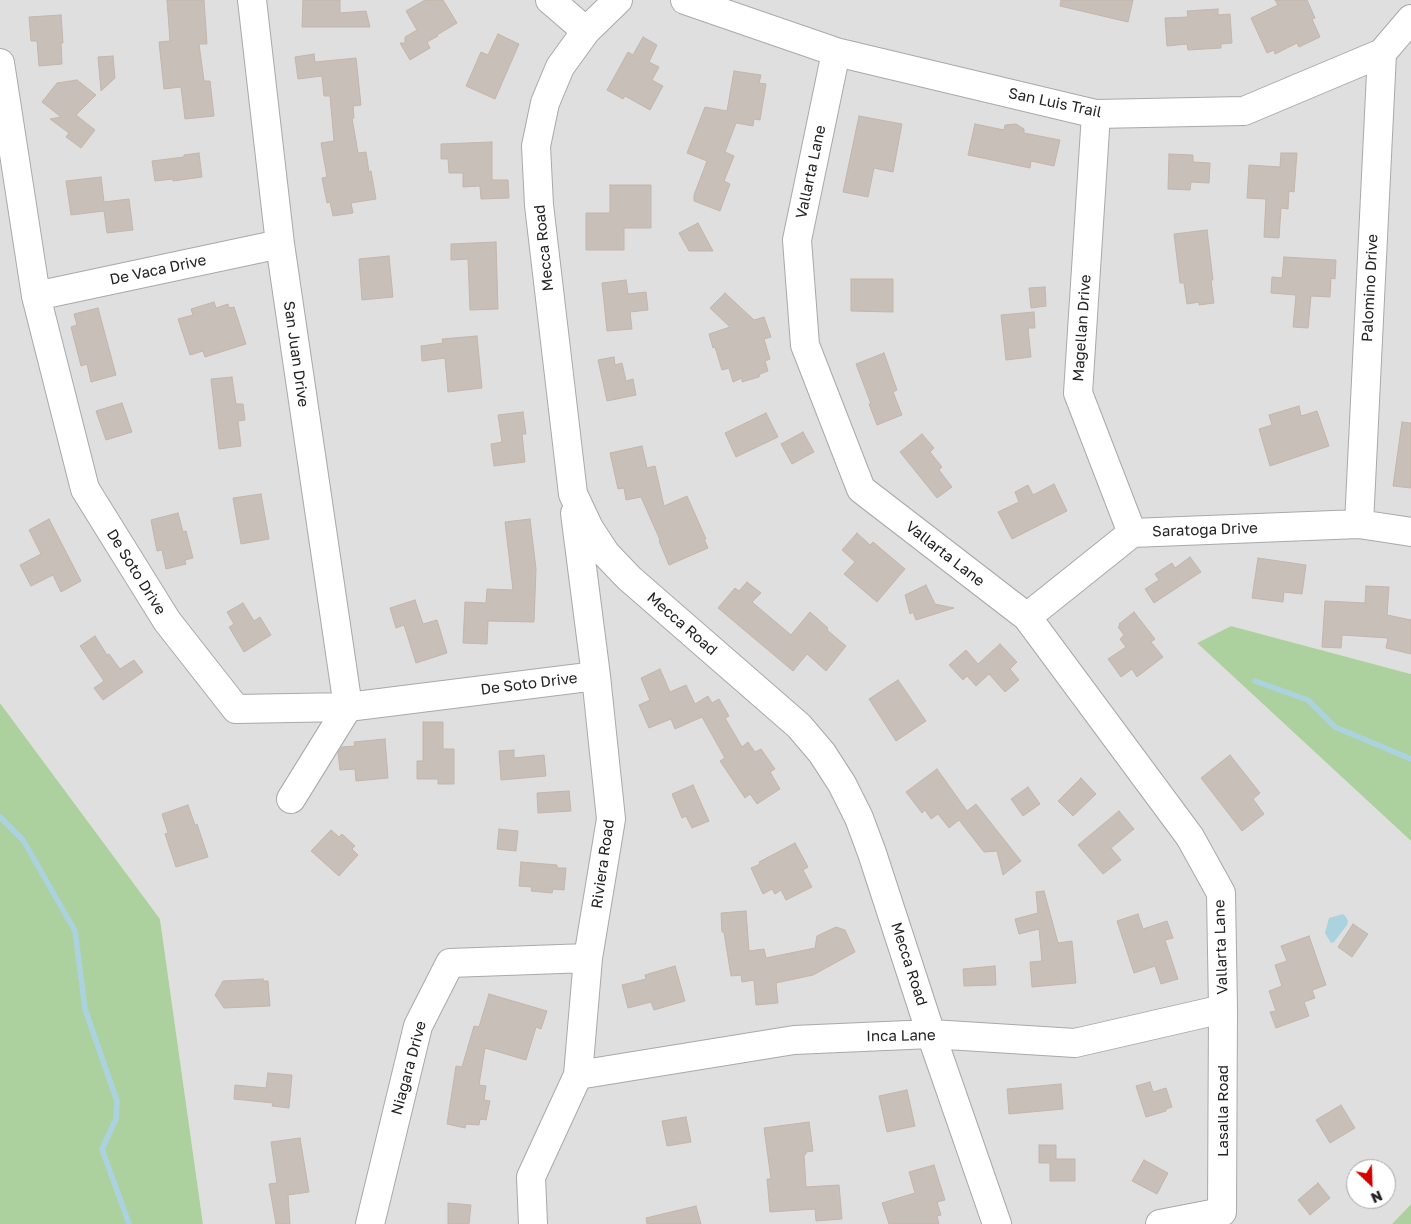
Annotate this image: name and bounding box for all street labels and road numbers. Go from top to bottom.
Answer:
street label: San Luis Trail [1007,84,1103,122]
street label: Vallarta Lane [792,124,830,220]
street label: Mecca Road [531,204,557,292]
street label: Palomino Drive [1358,233,1382,343]
street label: De Vaca Drive [108,251,208,289]
street label: Magellan Drive [1069,274,1095,382]
street label: San Juan Drive [280,300,312,408]
street label: Vallarta Lane [902,518,988,590]
street label: Saratoga Drive [1152,519,1258,541]
street label: De Soto Drive [103,526,169,618]
street label: Mecca Road [643,589,721,659]
street label: De Soto Drive [480,669,578,699]
street label: Riviera Road [588,818,618,910]
street label: Vallarta Lane [1210,899,1232,995]
street label: Mecca Road [887,920,931,1008]
street label: Niagara Drive [388,1019,430,1117]
street label: Inca Lane [866,1026,936,1046]
street label: Lasalla Road [1214,1065,1232,1157]

